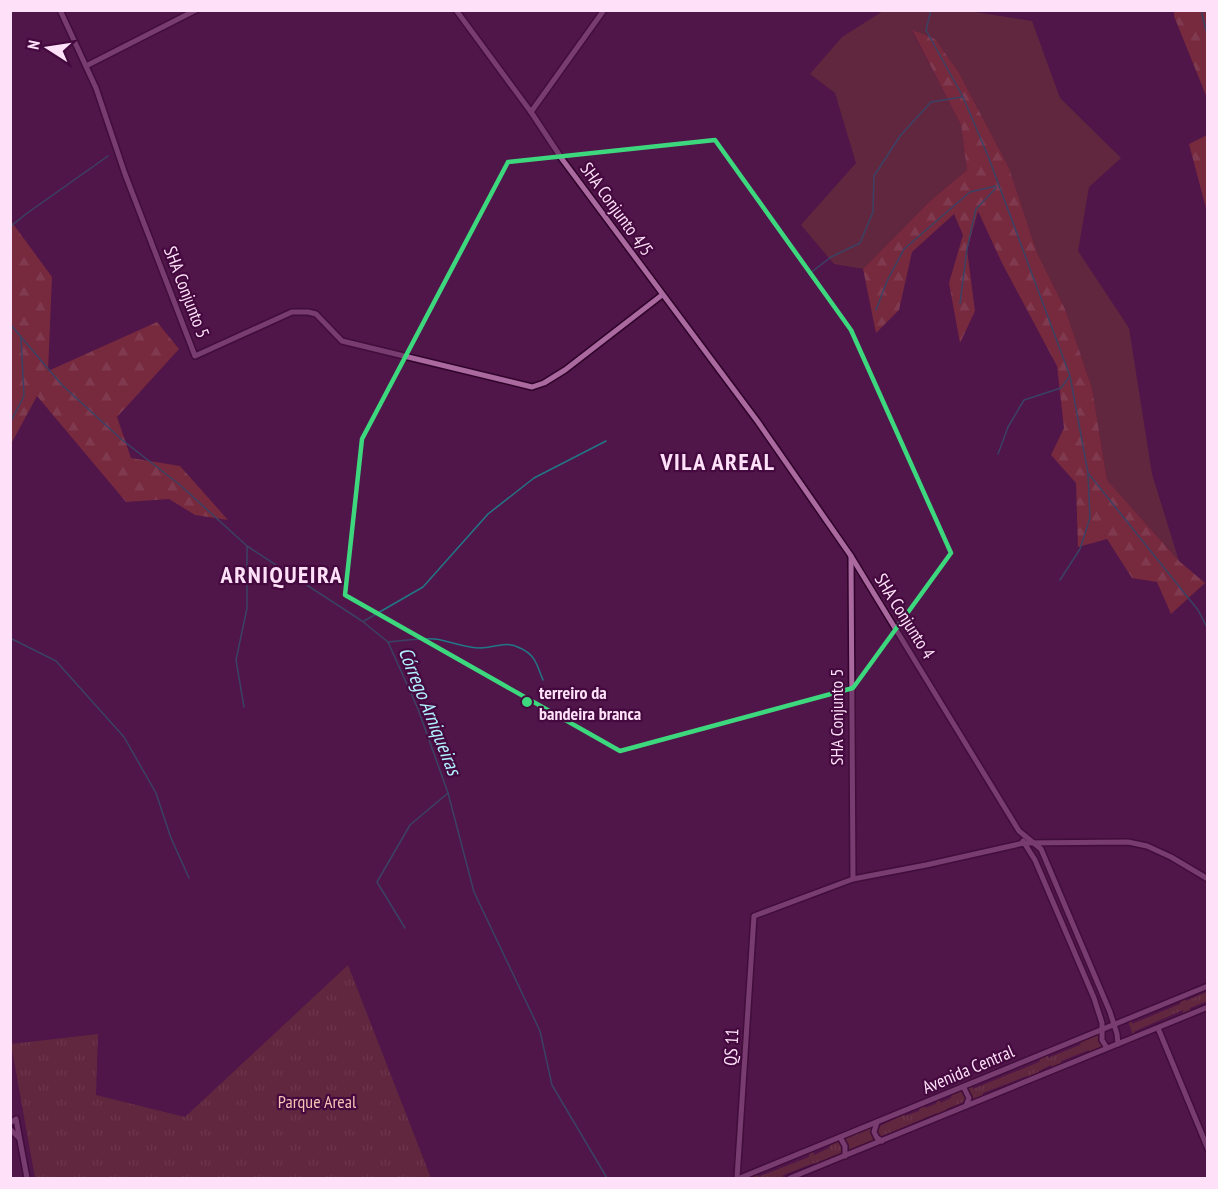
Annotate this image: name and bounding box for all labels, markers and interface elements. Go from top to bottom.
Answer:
north arrow [18,18,78,78]
text: N [23,39,44,51]
street label: SHA Conjunto 4/5 [575,158,659,260]
street label: SHA Conjunto 5 [159,243,215,341]
district label: VILA AREAL [659,446,776,477]
district label: ARNIQUEIRA [220,559,343,590]
street label: SHA Conjunto 4 [870,569,940,663]
water label: Córrego Arniqueiras [393,643,468,781]
street label: SHA Conjunto 5 [825,669,848,765]
place label: terreiro da bandeira branca [539,681,641,725]
marker: terreiro da bandeira branca [520,695,534,709]
street label: QS 11 [719,1028,743,1066]
street label: Avenida Central [919,1039,1018,1099]
park label: Parque Areal [278,1090,357,1113]

